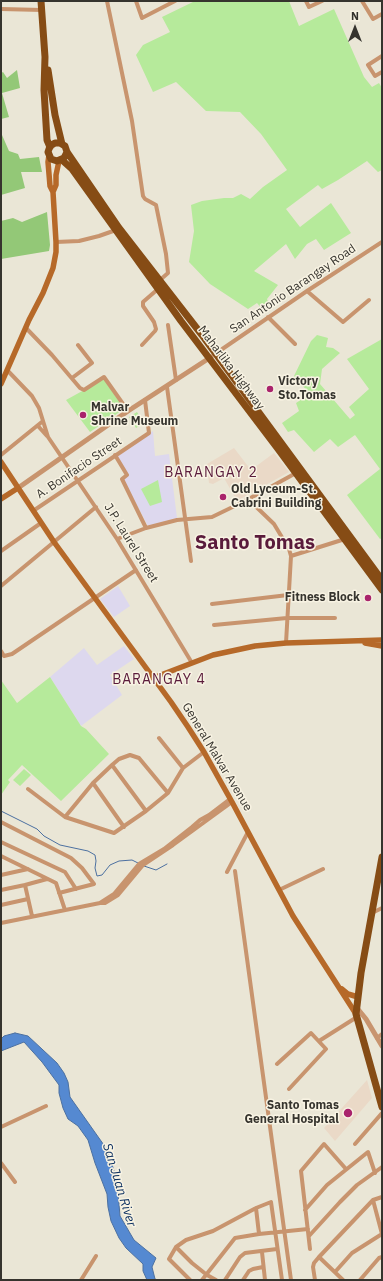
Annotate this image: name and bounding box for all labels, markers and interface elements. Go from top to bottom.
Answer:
north arrow [335,8,375,48]
text: N [351,9,359,23]
street label: San Antonio Barangay Road [227,241,359,337]
street label: Maharlika Highway [195,323,267,413]
place label: Victory Sto.Tomas [278,375,336,403]
marker: Victory Sto.Tomas [265,384,275,394]
place label: Malvar Shrine Museum [91,401,178,429]
marker: Malvar Shrine Museum [78,410,88,420]
street label: A. Bonifacio Street [33,434,125,502]
district label: BARANGAY 2 [164,465,258,481]
place label: Old Lyceum-St. Cabrini Building [231,483,321,511]
marker: Old Lyceum-St. Cabrini Building [218,492,228,502]
street label: J.P. Laurel Street [101,501,161,585]
district label: Santo Tomas [195,531,315,555]
place label: Fitness Block [285,591,360,605]
marker: Fitness Block [363,593,373,603]
district label: BARANGAY 4 [112,672,206,688]
street label: General Malvar Avenue [179,700,255,814]
place label: Santo Tomas General Hospital [244,1099,339,1127]
marker: Santo Tomas General Hospital [342,1107,354,1119]
water label: San Juan River [99,1141,139,1229]

